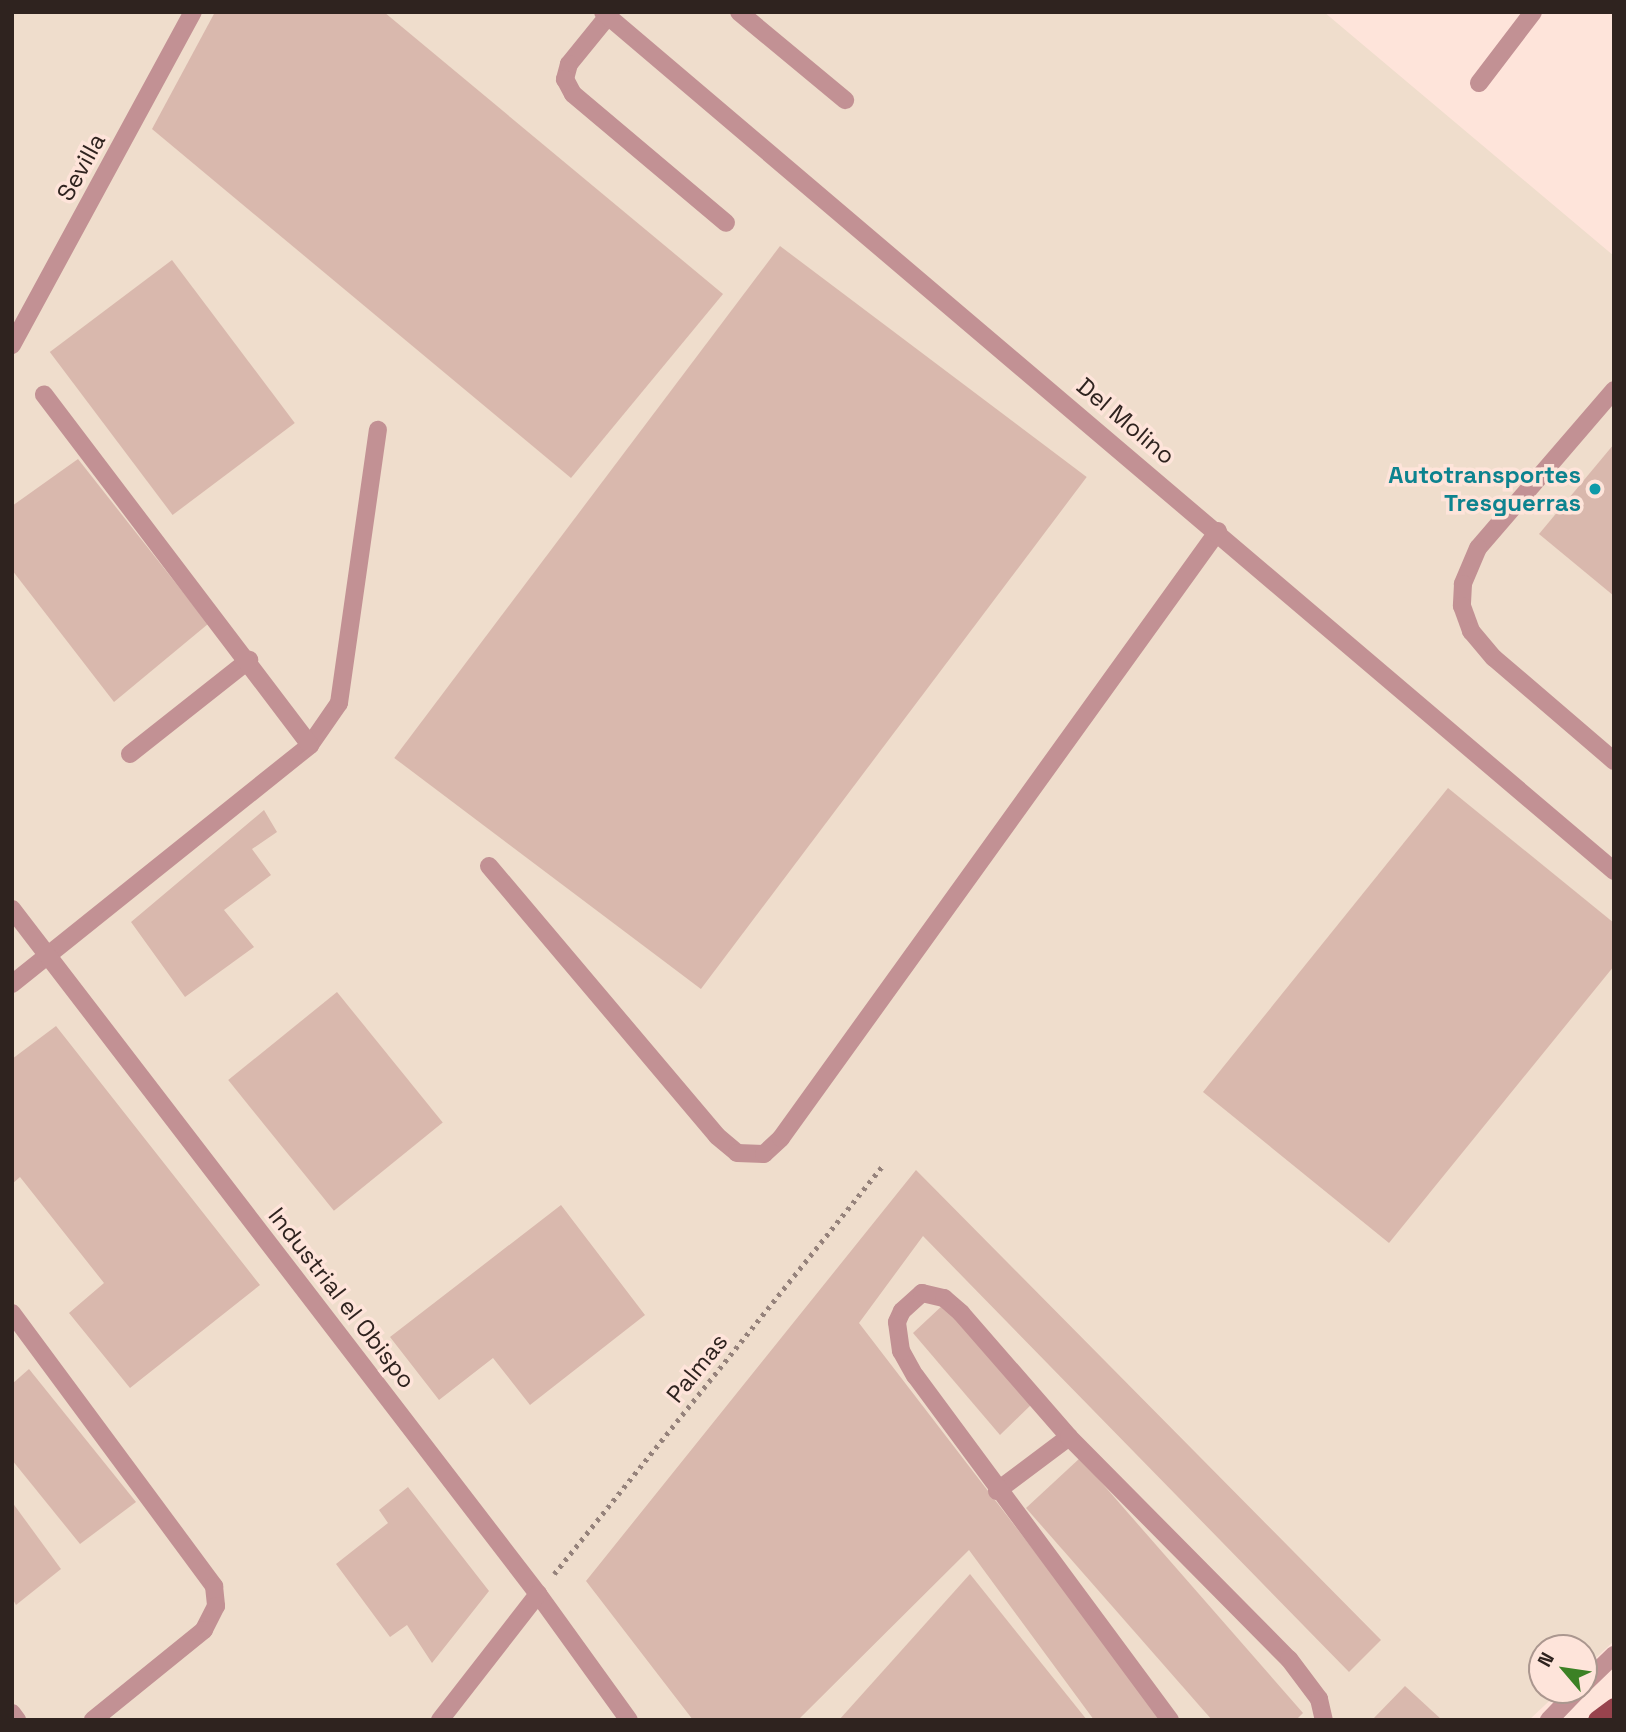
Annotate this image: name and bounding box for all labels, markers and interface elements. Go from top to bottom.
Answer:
street label: Sevilla [51,128,111,206]
street label: Del Molino [1071,372,1181,470]
place label: Autotransportes Tresguerras [1388,461,1581,517]
marker: Autotransportes Tresguerras [1587,481,1603,497]
street label: Industrial el Obispo [262,1202,422,1394]
street label: Palmas [660,1328,734,1408]
north arrow [1528,1634,1598,1704]
text: N [1532,1648,1560,1671]

